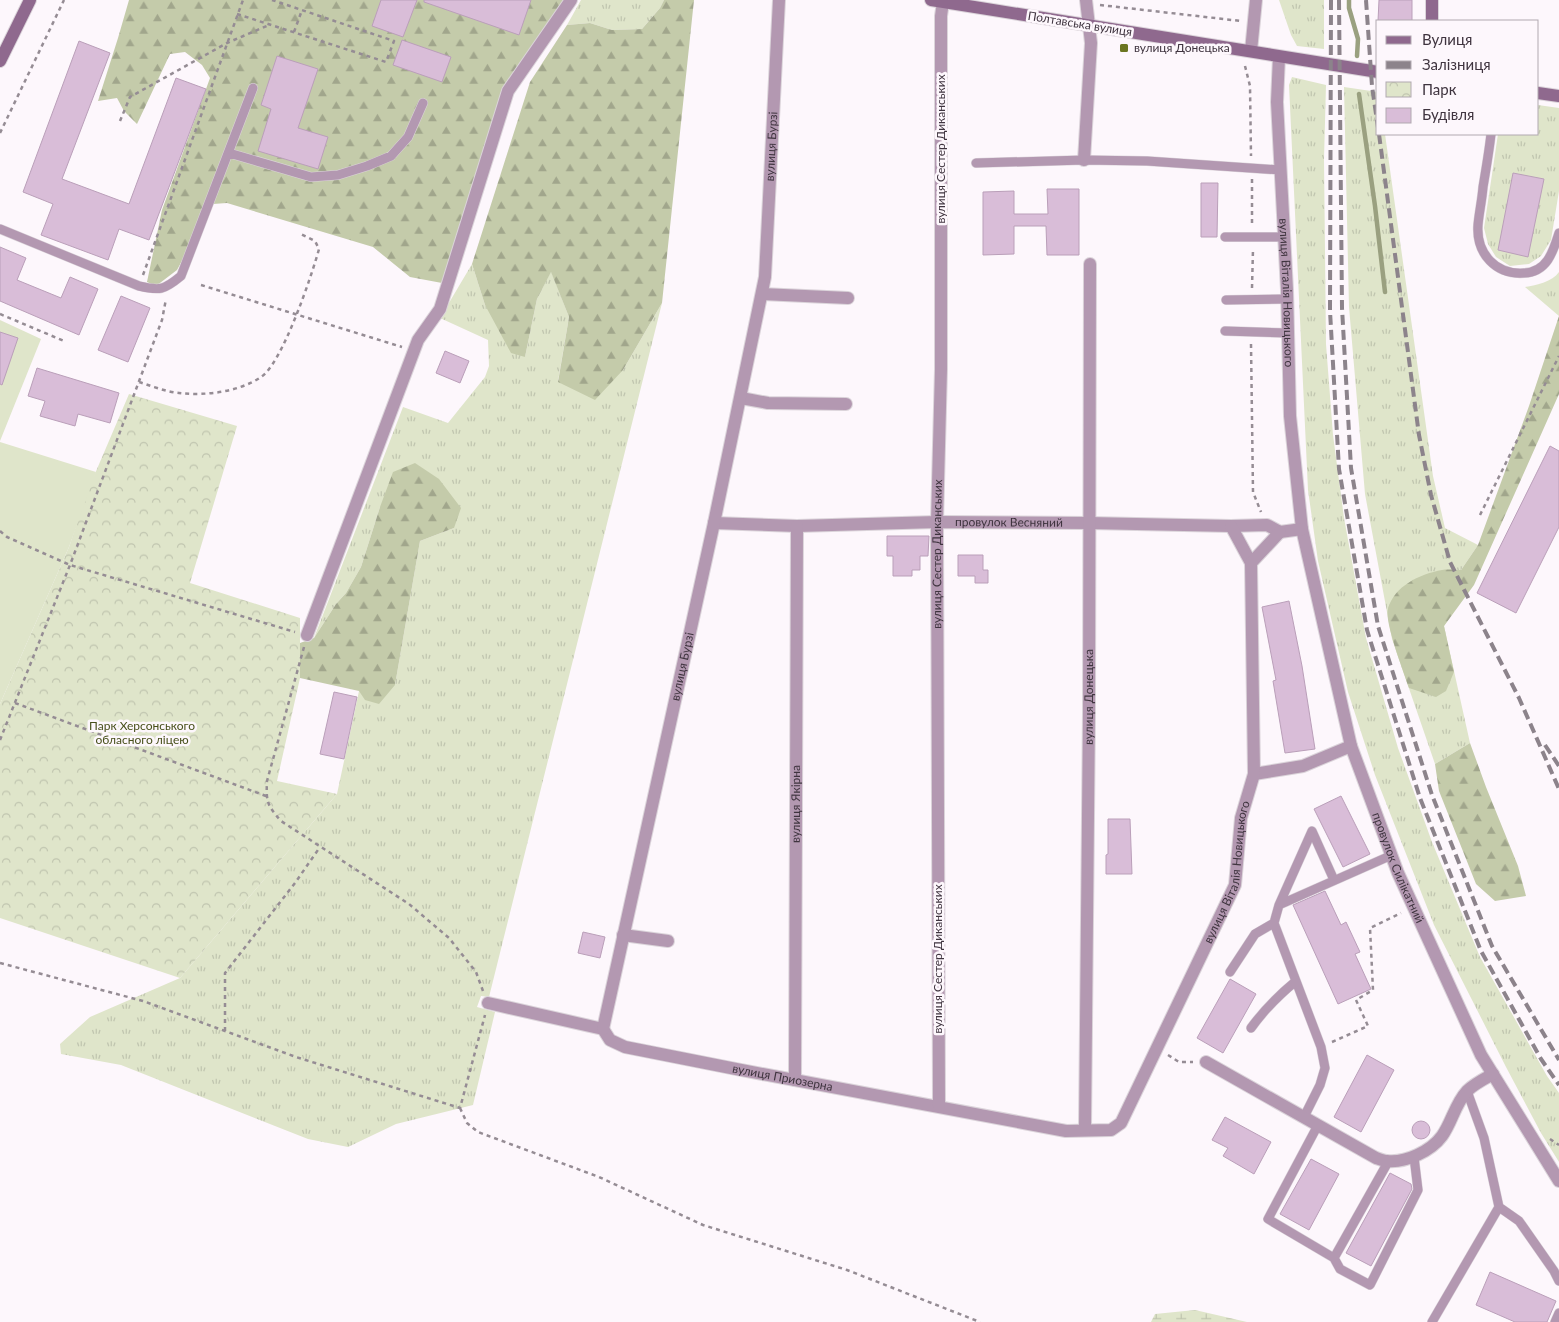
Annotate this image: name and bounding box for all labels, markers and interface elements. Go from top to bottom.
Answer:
street label: Полтавська вулиця [1027,8,1133,39]
legend [1376,20,1539,135]
text: Вулиця [1422,30,1472,48]
place label: вулиця Донецька [1134,40,1230,55]
marker: вулиця Донецька [1118,42,1130,54]
text: Залізниця [1422,55,1491,73]
street label: вулиця Сестер Диканських [933,74,948,224]
text: Парк [1422,80,1457,98]
text: Будівля [1422,105,1474,123]
street label: вулиця Бурзі [762,111,780,182]
street label: вулиця Віталія Новицького [1276,218,1297,368]
street label: вулиця Сестер Диканських [929,479,945,629]
street label: провулок Весняний [955,514,1063,530]
street label: вулиця Бурзі [667,631,697,702]
street label: вулиця Донецька [1081,649,1096,745]
park label: Парк Херсонського обласного ліцею [89,718,195,747]
street label: вулиця Якірна [788,765,803,843]
street label: вулиця Віталія Новицького [1200,799,1253,946]
street label: провулок Силікатний [1369,810,1428,925]
street label: вулиця Сестер Диканських [930,884,945,1034]
street label: вулиця Приозерна [731,1060,834,1094]

